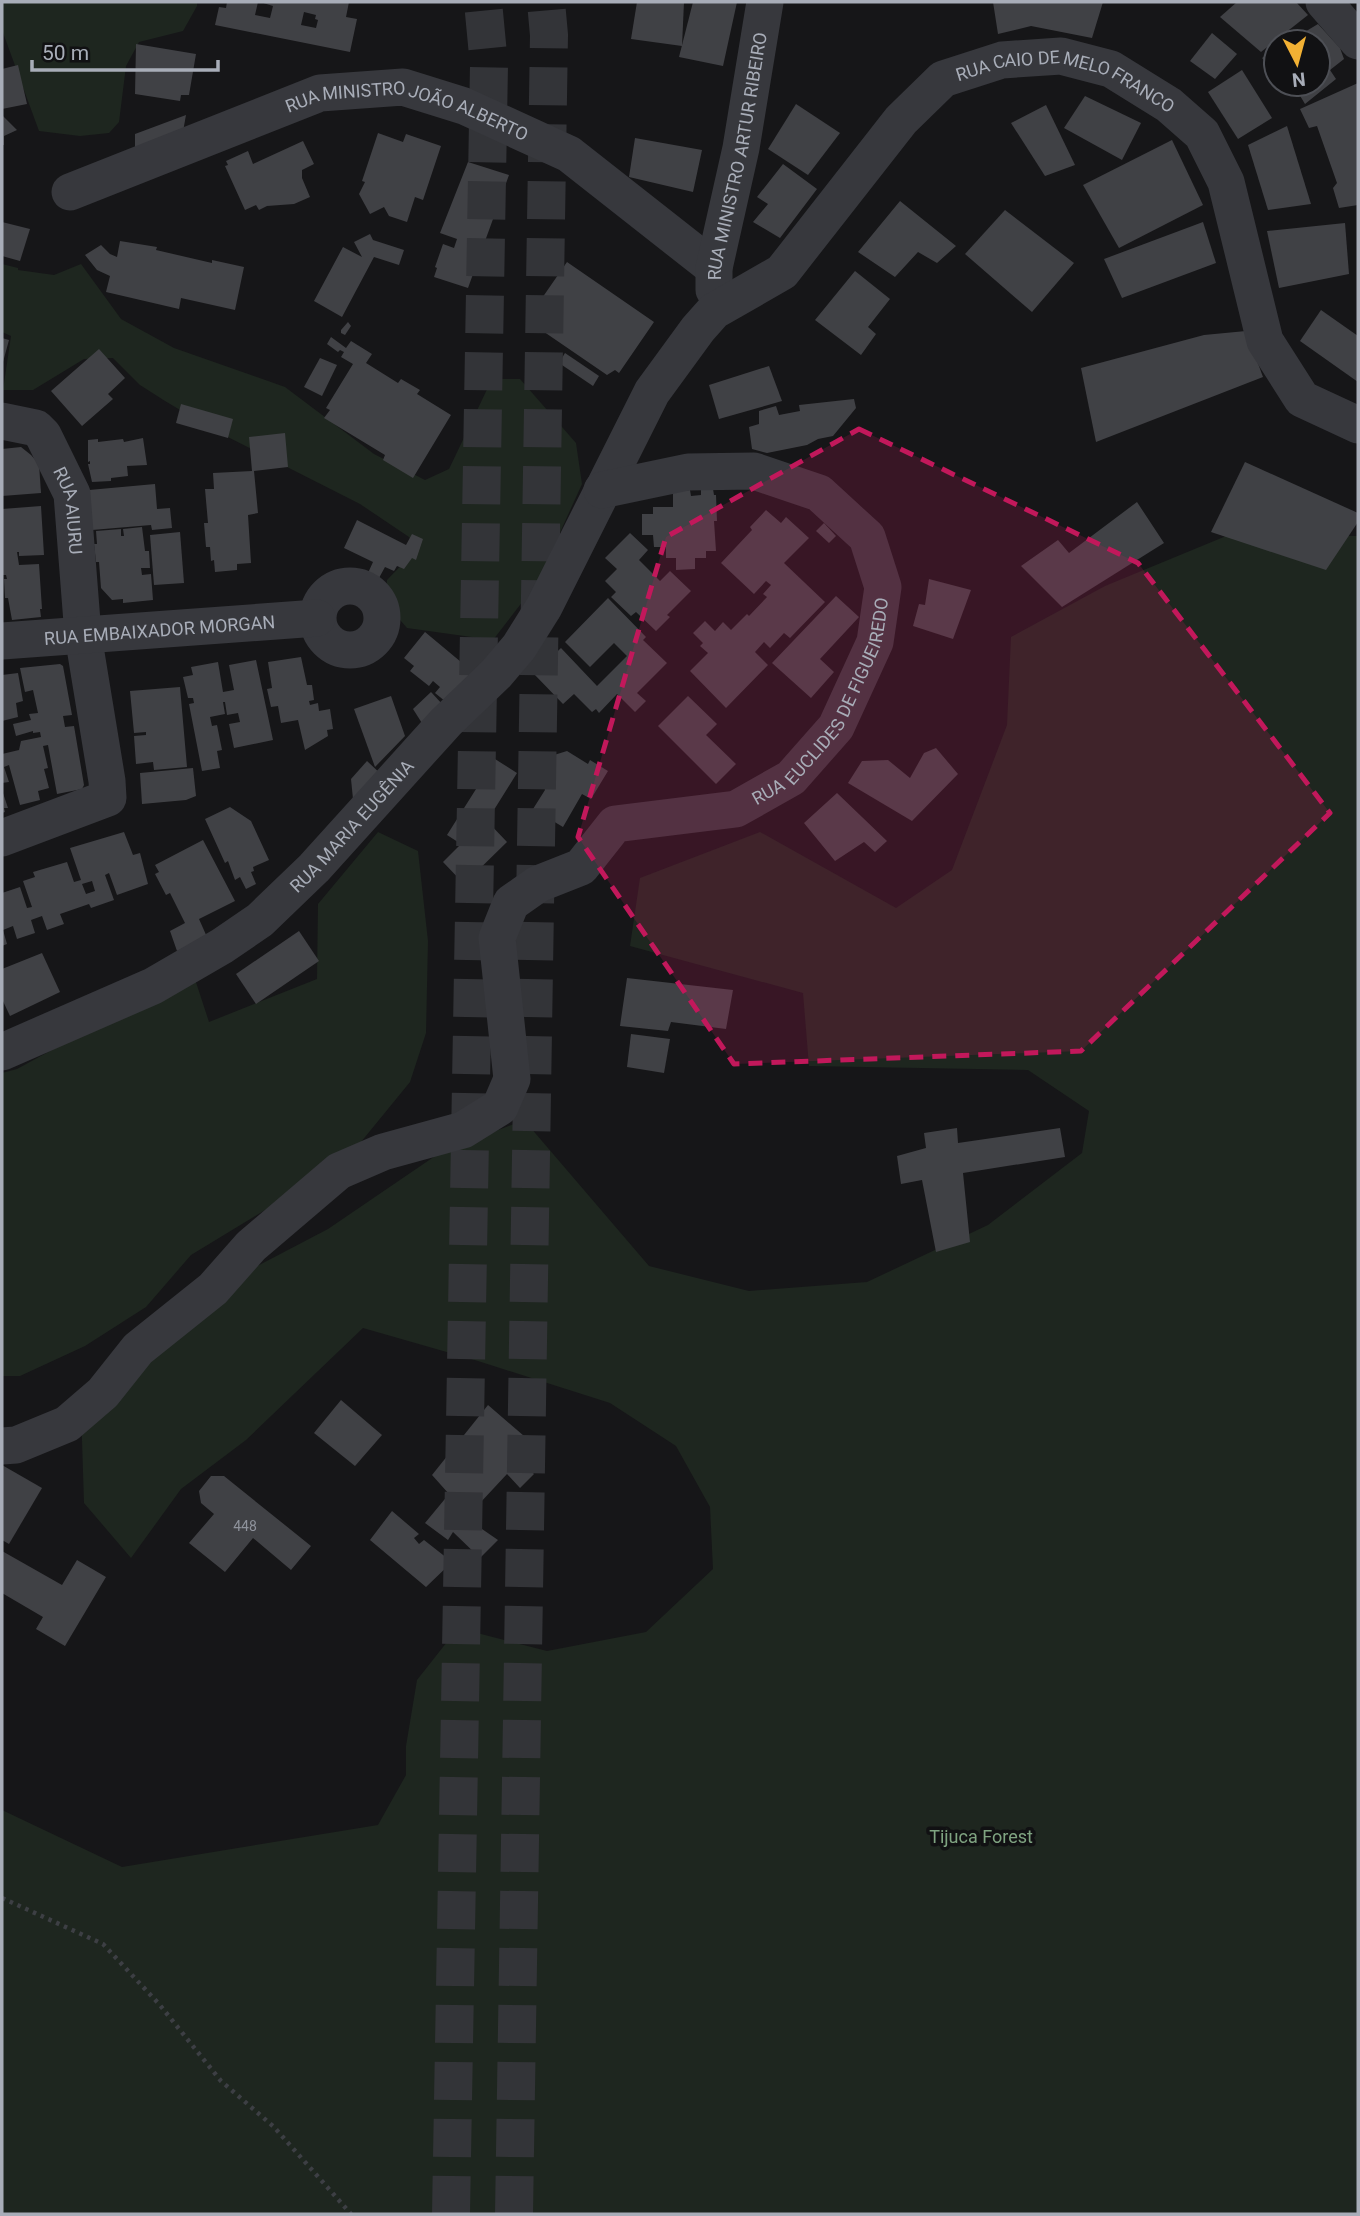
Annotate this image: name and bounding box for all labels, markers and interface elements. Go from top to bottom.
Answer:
scale bar [32,28,217,72]
north arrow [1262,28,1332,98]
street label: RUA MINISTRO ARTUR RIBEIRO [703,31,770,280]
text: 50 m [42,41,89,65]
street label: RUA CAIO DE MELO FRANCO [953,46,1179,117]
text: N [1291,67,1307,92]
street label: RUA MINISTRO JOÃO ALBERTO [282,76,532,145]
street label: RUA AIURU [50,463,87,555]
street label: RUA EUCLIDES DE FIGUEIREDO [748,596,892,809]
street label: RUA EMBAIXADOR MORGAN [43,611,276,648]
street label: RUA MARIA EUGÊNIA [285,755,418,896]
house number: 448 [233,1518,257,1534]
park label: Tijuca Forest [929,1826,1033,1847]

